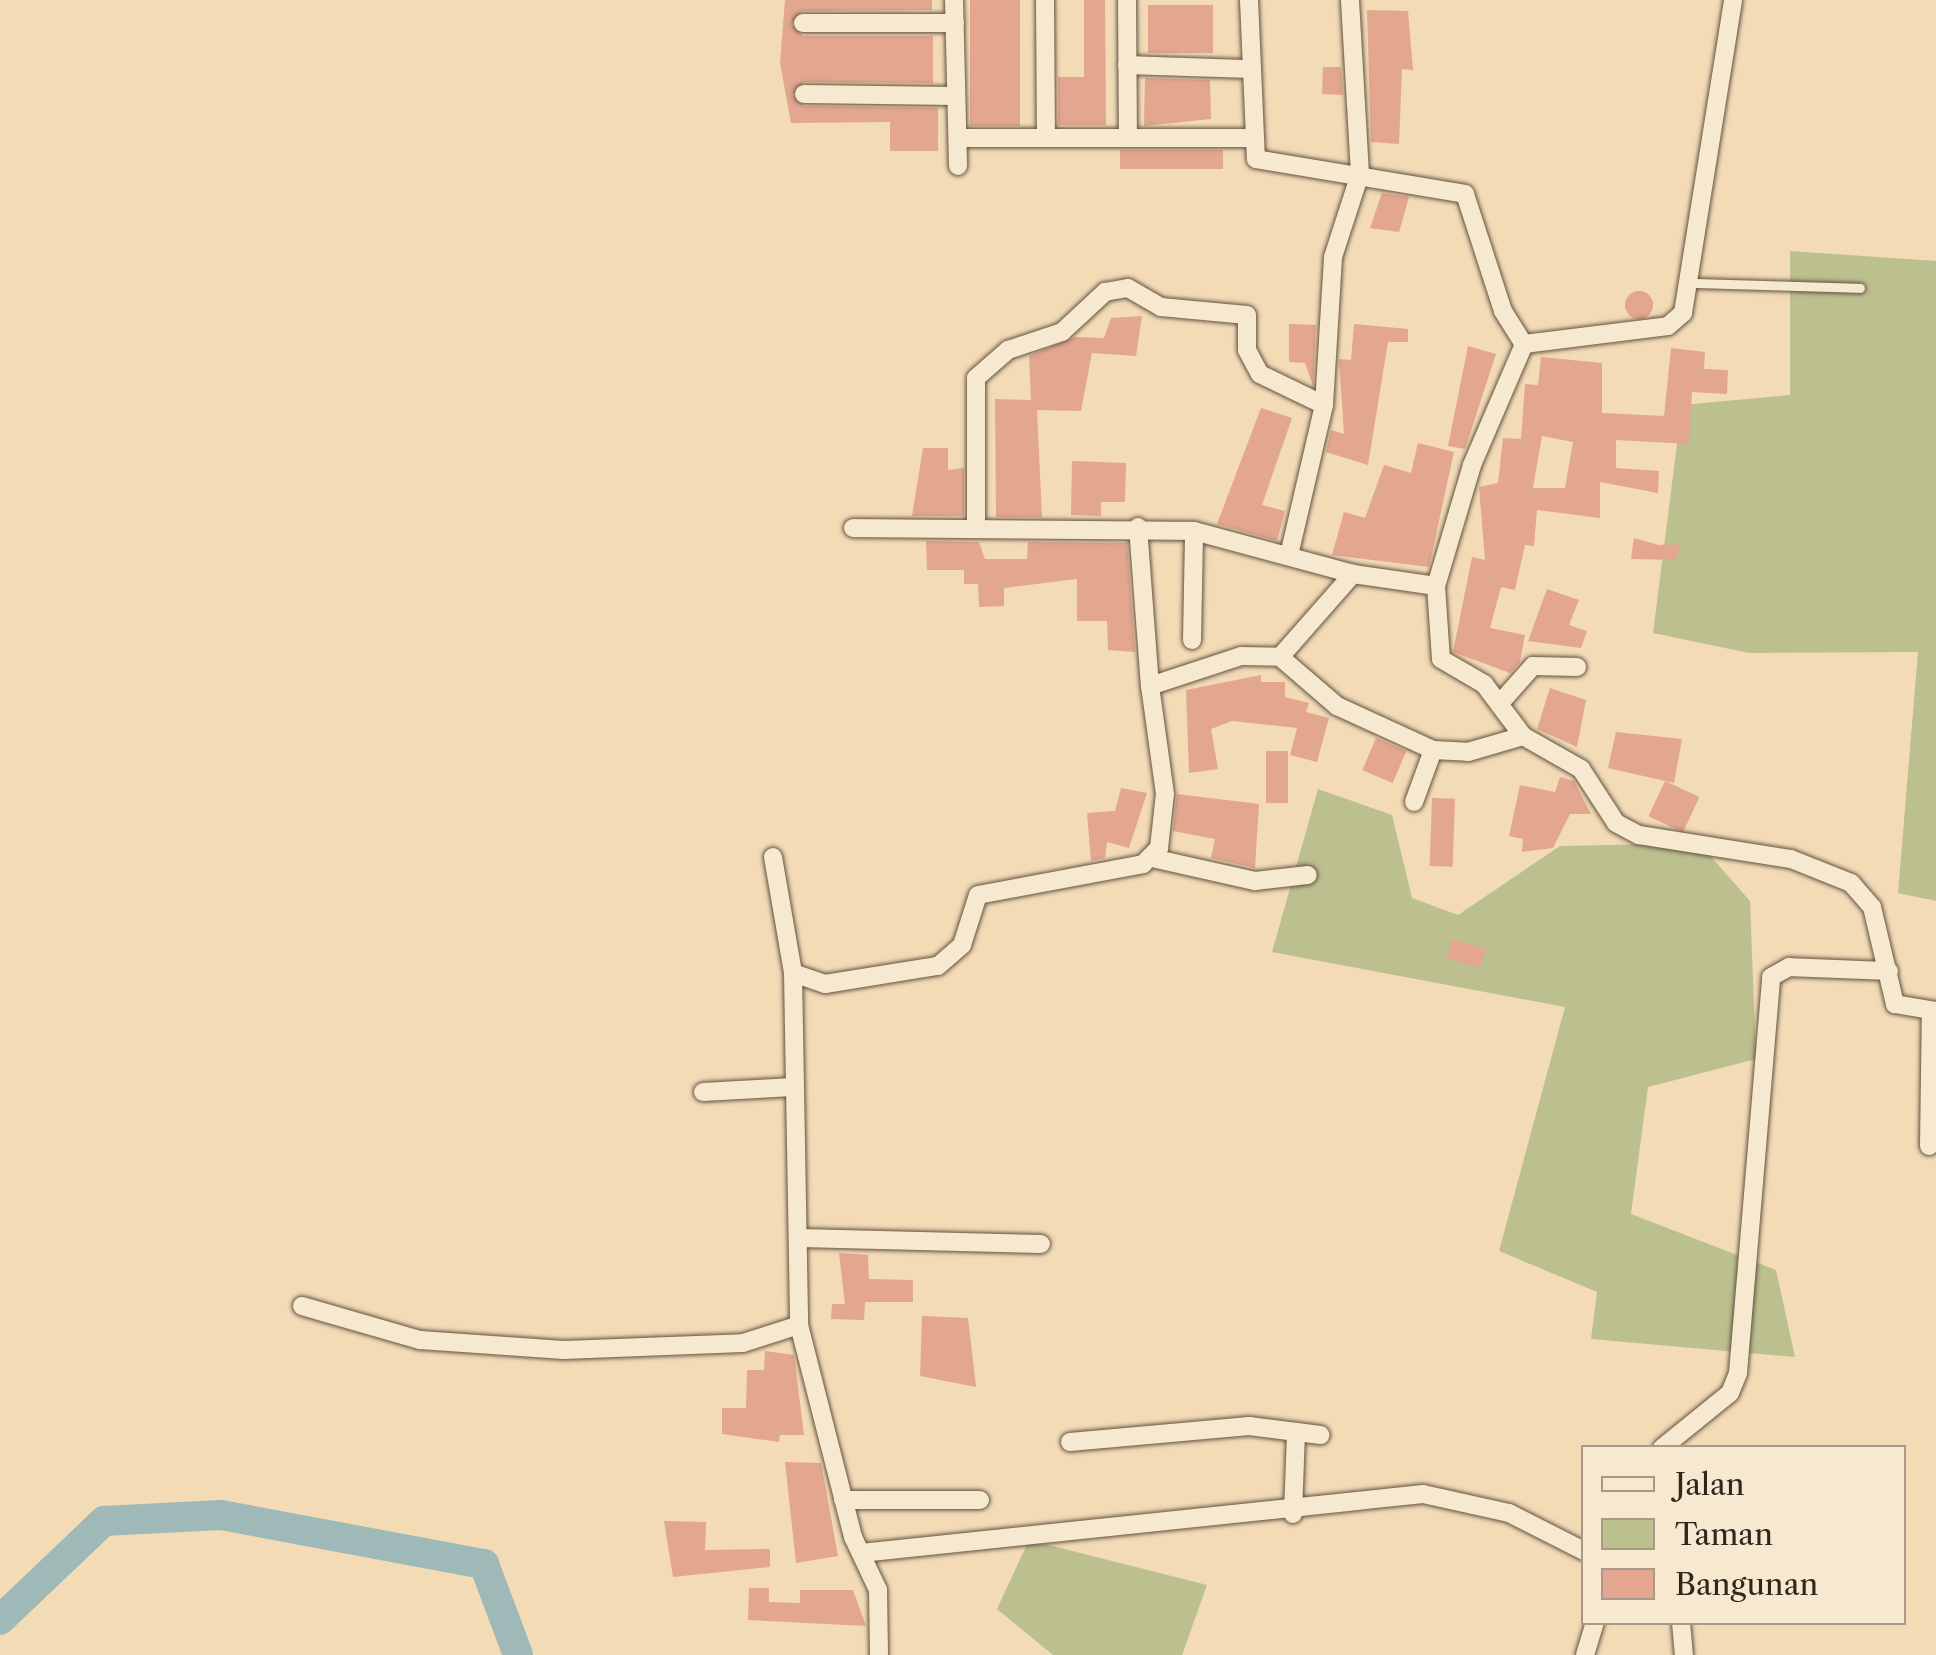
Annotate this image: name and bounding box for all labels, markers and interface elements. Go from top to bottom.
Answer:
legend [1581,1445,1906,1625]
text: Jalan [1675,1466,1745,1503]
text: Taman [1675,1516,1773,1553]
text: Bangunan [1675,1566,1818,1603]

